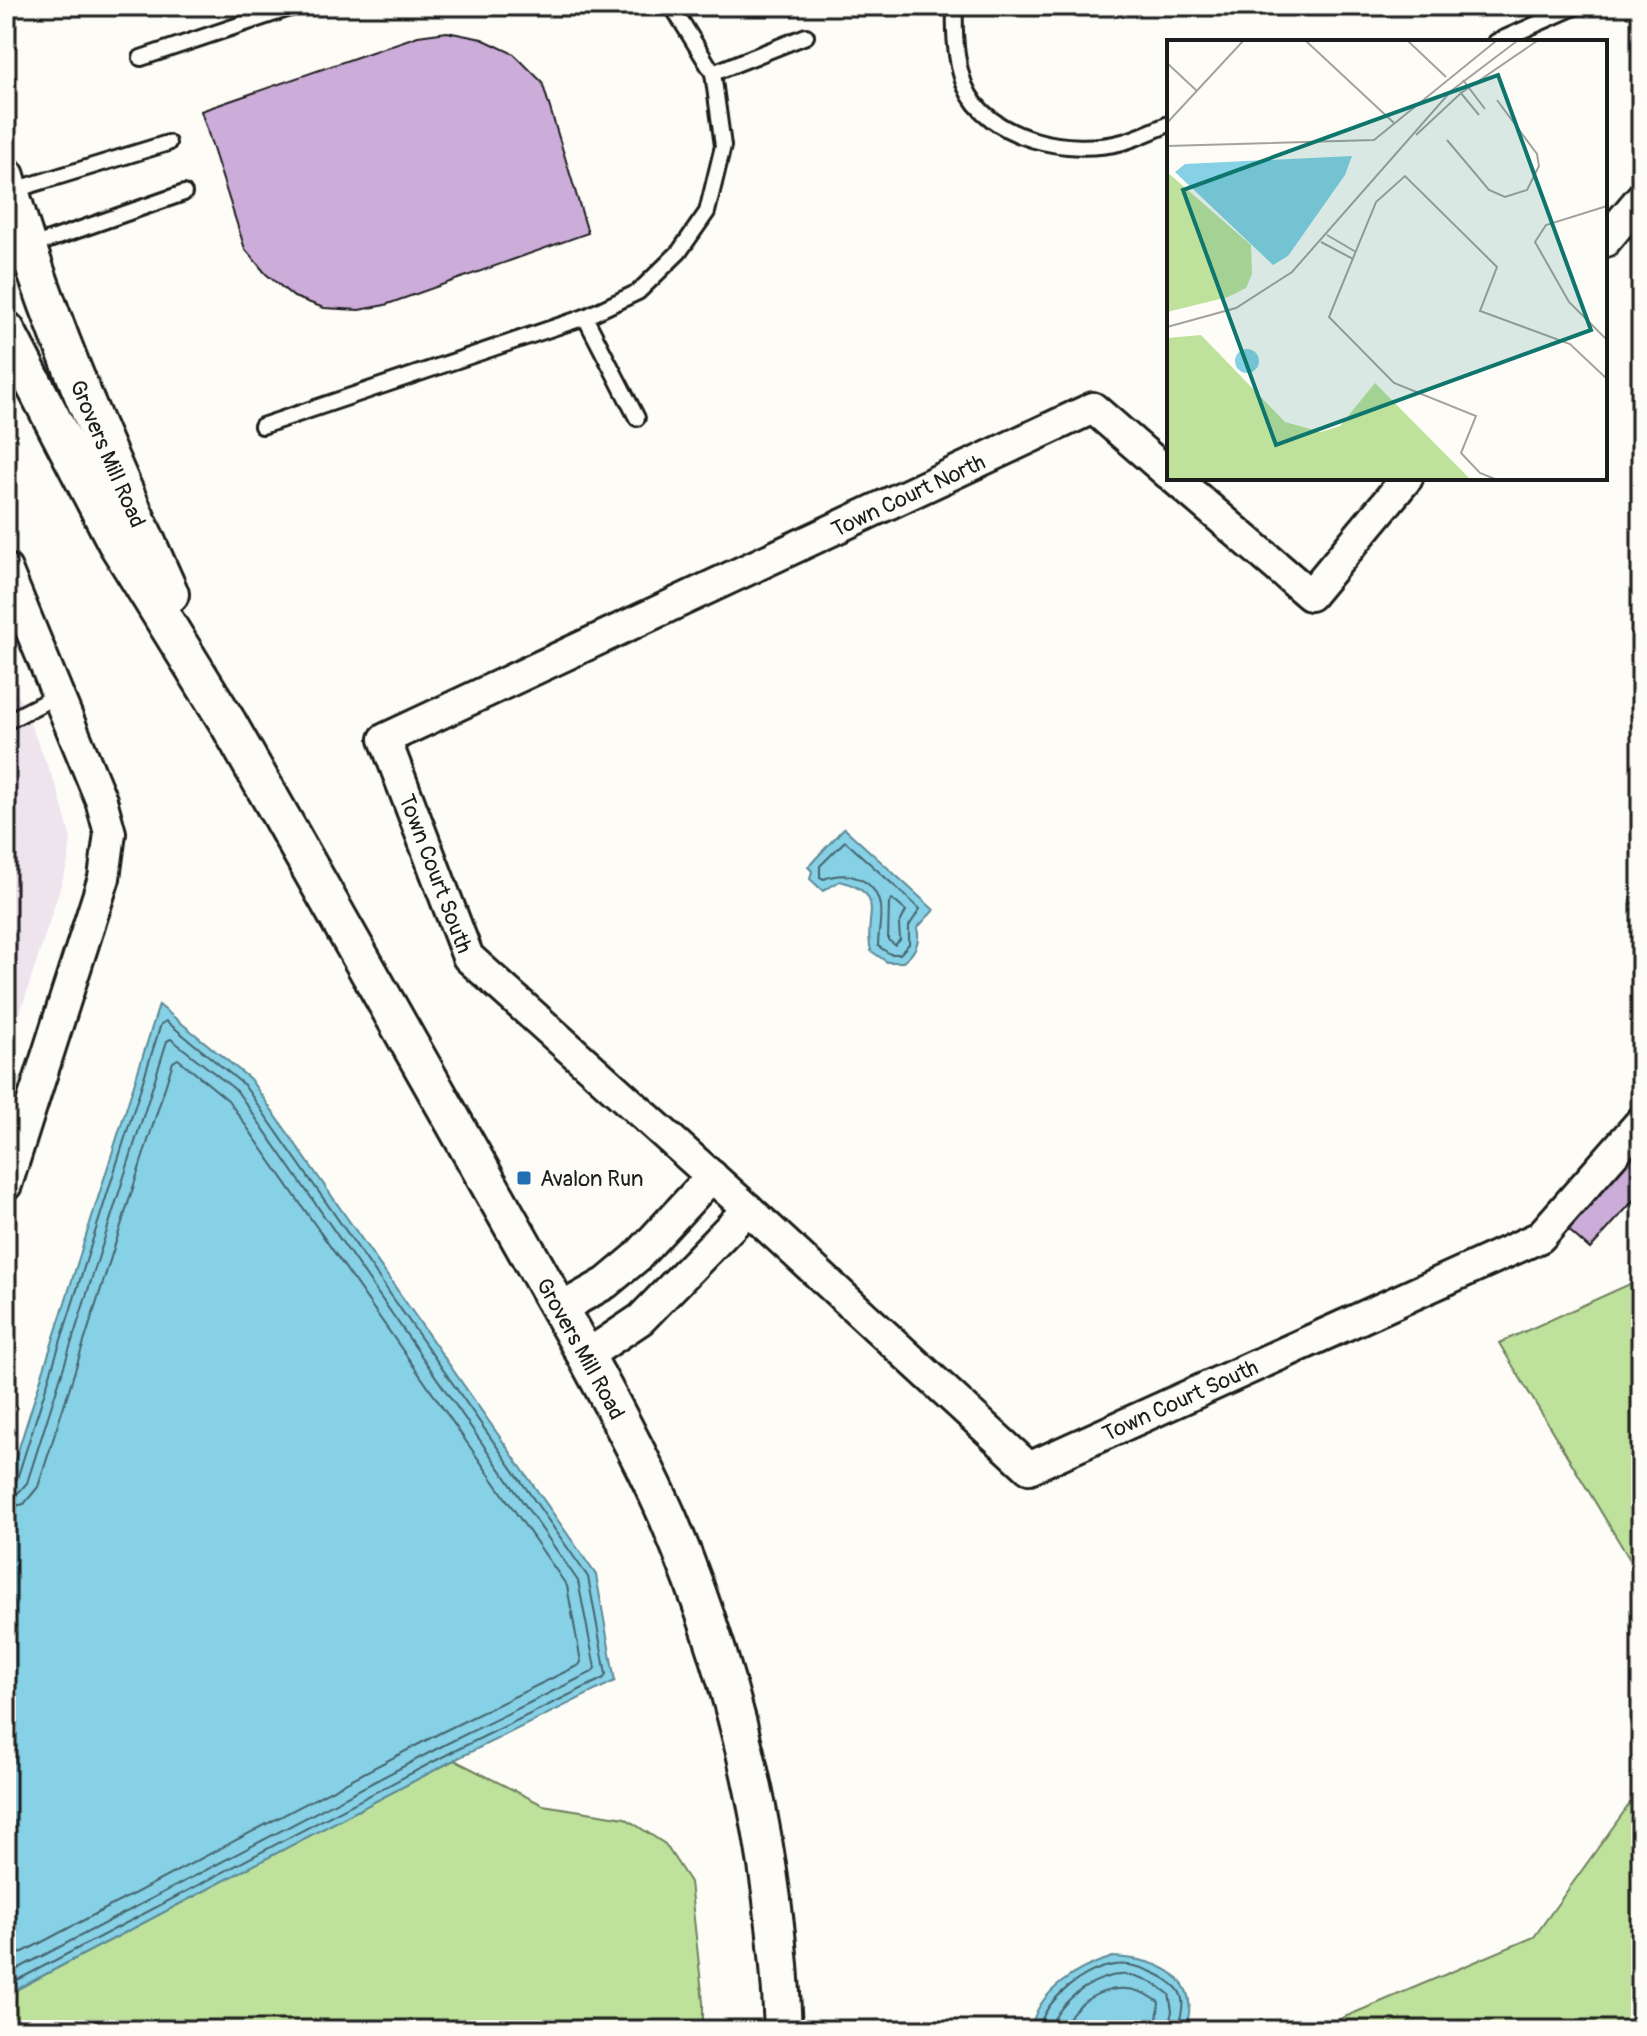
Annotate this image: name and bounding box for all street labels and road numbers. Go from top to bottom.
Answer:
street label: Grovers Mill Road [63,376,151,532]
street label: Town Court North [827,448,990,544]
street label: Town Court South [392,790,478,957]
street label: Grovers Mill Road [530,1273,631,1425]
street label: Town Court South [1098,1353,1263,1448]

